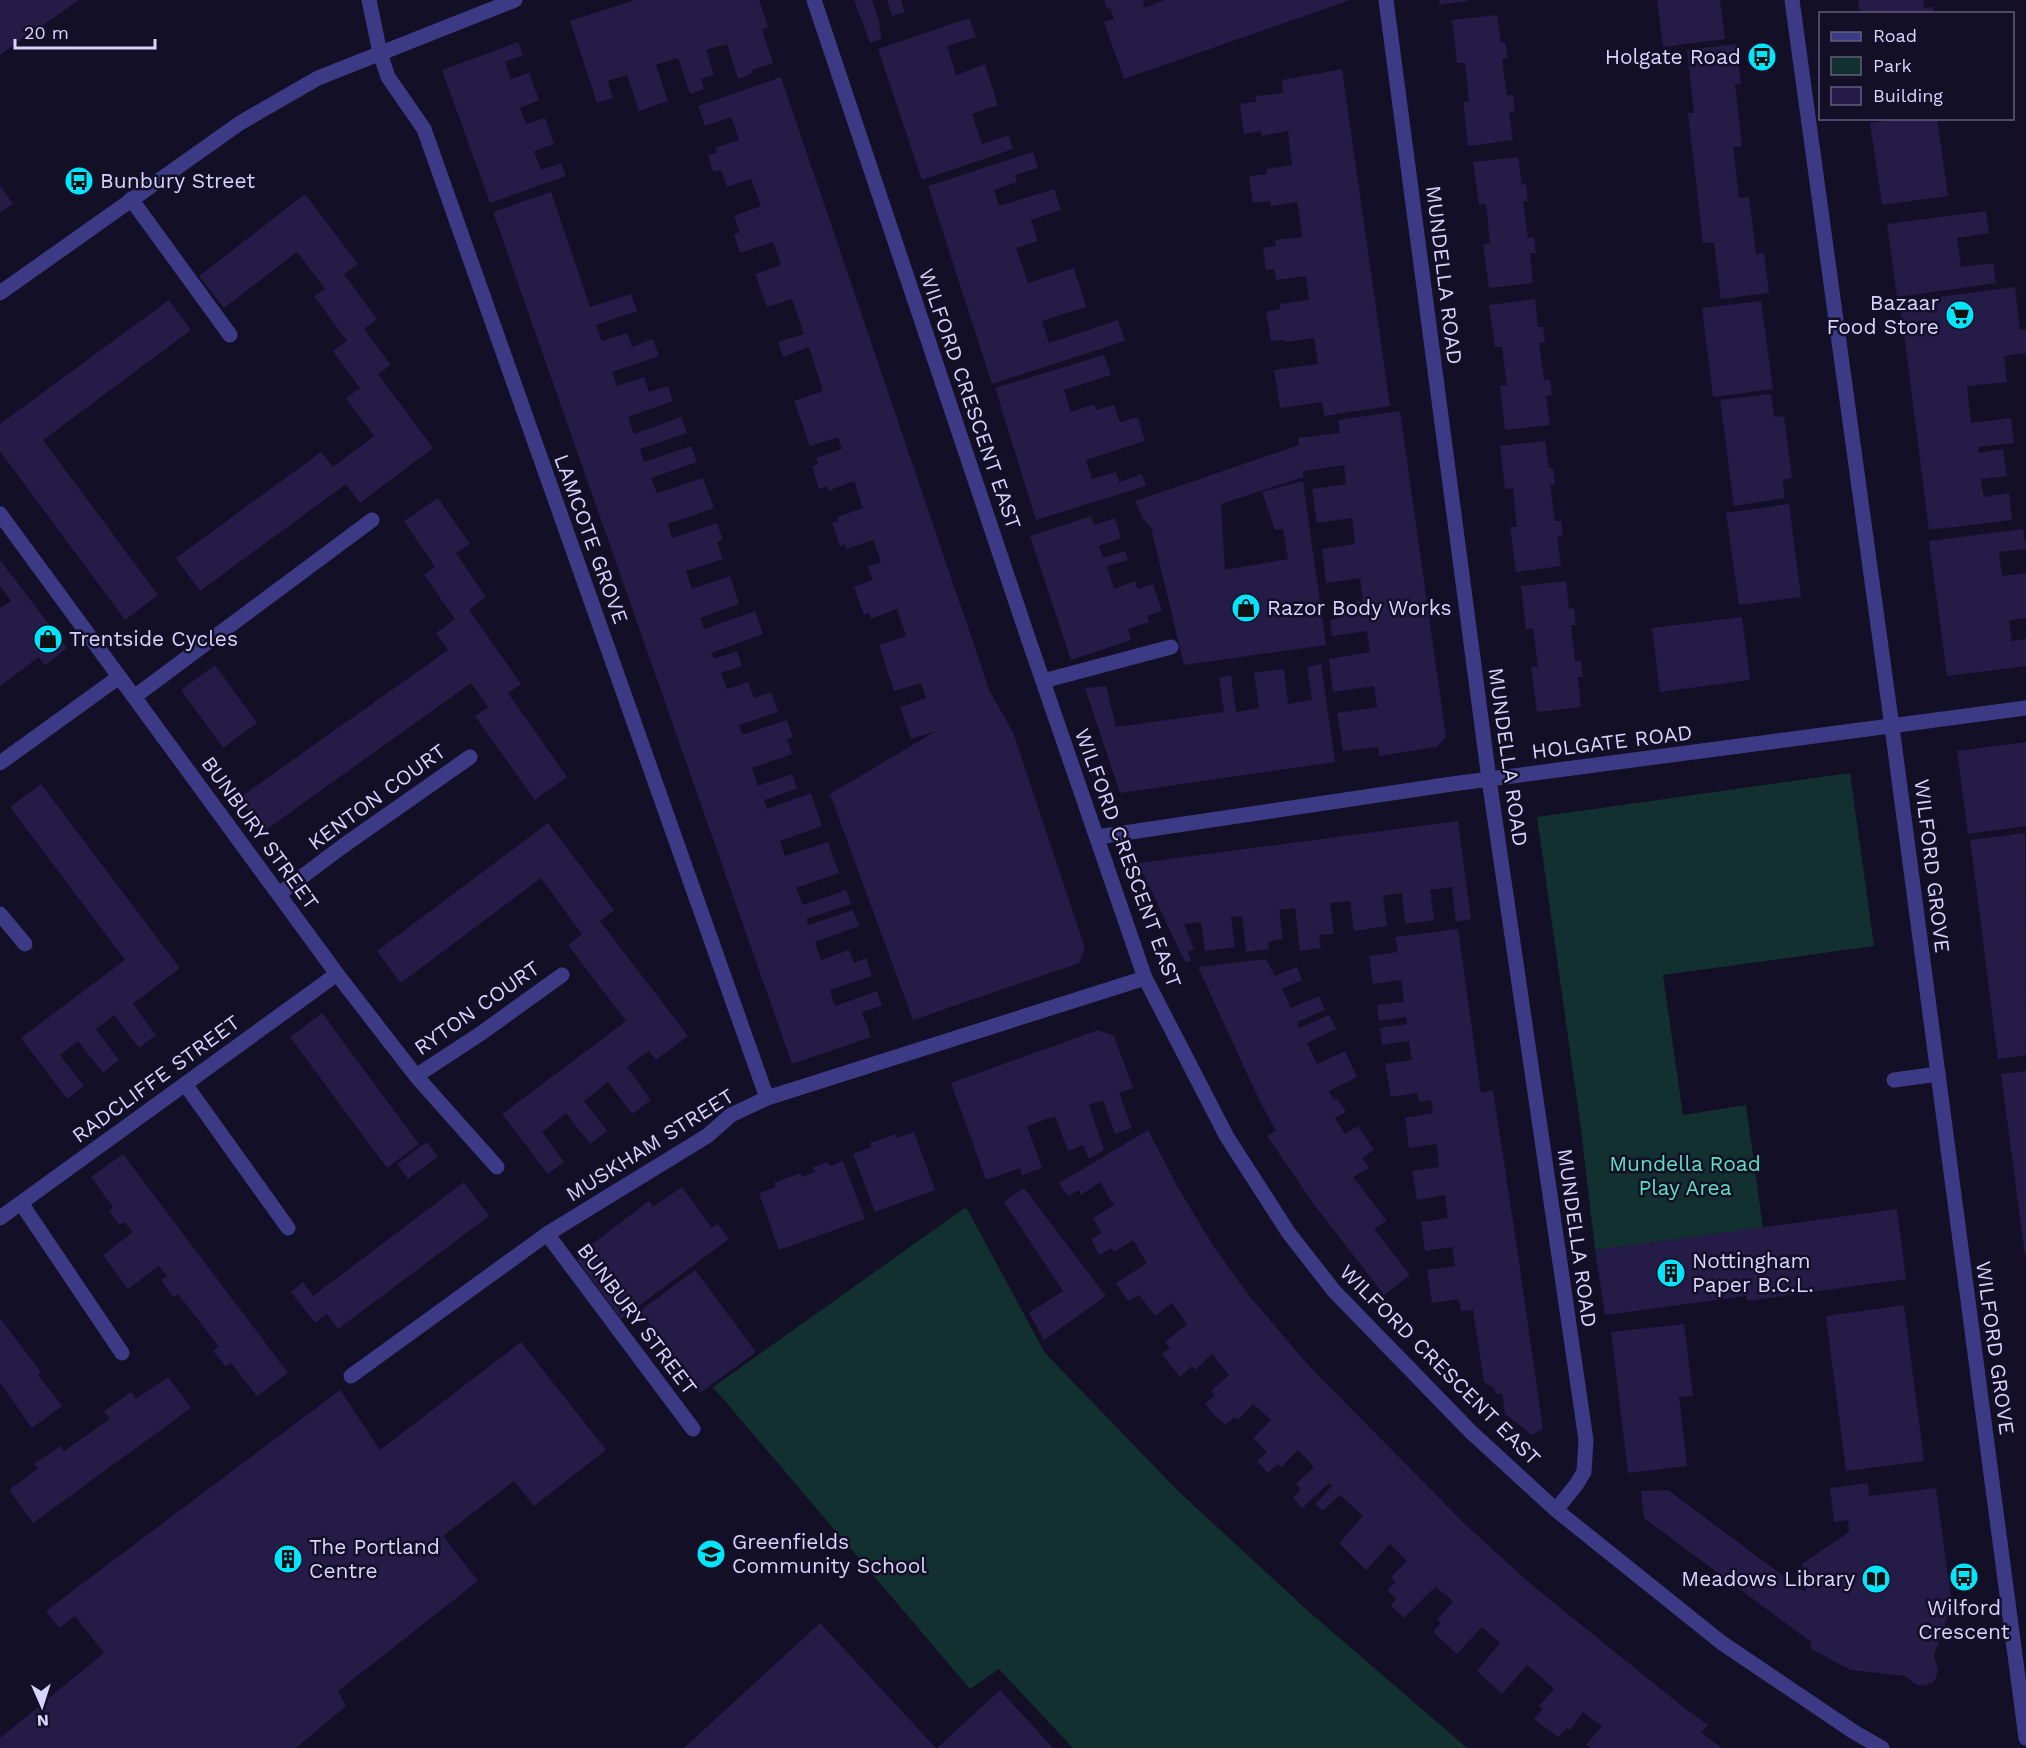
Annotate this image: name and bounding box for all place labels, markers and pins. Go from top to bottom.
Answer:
bus stop icon: Holgate Road [1746,41,1778,73]
place label: Holgate Road [1605,44,1741,69]
bus stop icon: Bunbury Street [63,165,95,197]
place label: Bunbury Street [100,168,255,193]
place label: Bazaar Food Store [1827,290,1939,339]
supermarket icon: Bazaar Food Store [1944,299,1976,331]
shop icon: Razor Body Works [1230,592,1262,624]
place label: Razor Body Works [1267,595,1452,620]
shop icon: Trentside Cycles [32,623,64,655]
place label: Trentside Cycles [69,626,238,651]
place label: Nottingham Paper B.C.L. [1692,1248,1814,1297]
building icon: Nottingham Paper B.C.L. [1655,1257,1687,1289]
place label: Greenfields Community School [732,1529,927,1578]
place label: The Portland Centre [309,1534,440,1583]
school or university icon: Greenfields Community School [695,1538,727,1570]
building icon: The Portland Centre [272,1543,304,1575]
bus stop icon: Wilford Crescent [1948,1561,1980,1593]
library icon: Meadows Library [1860,1563,1892,1595]
place label: Meadows Library [1681,1566,1855,1591]
place label: Wilford Crescent [1918,1595,2010,1644]

